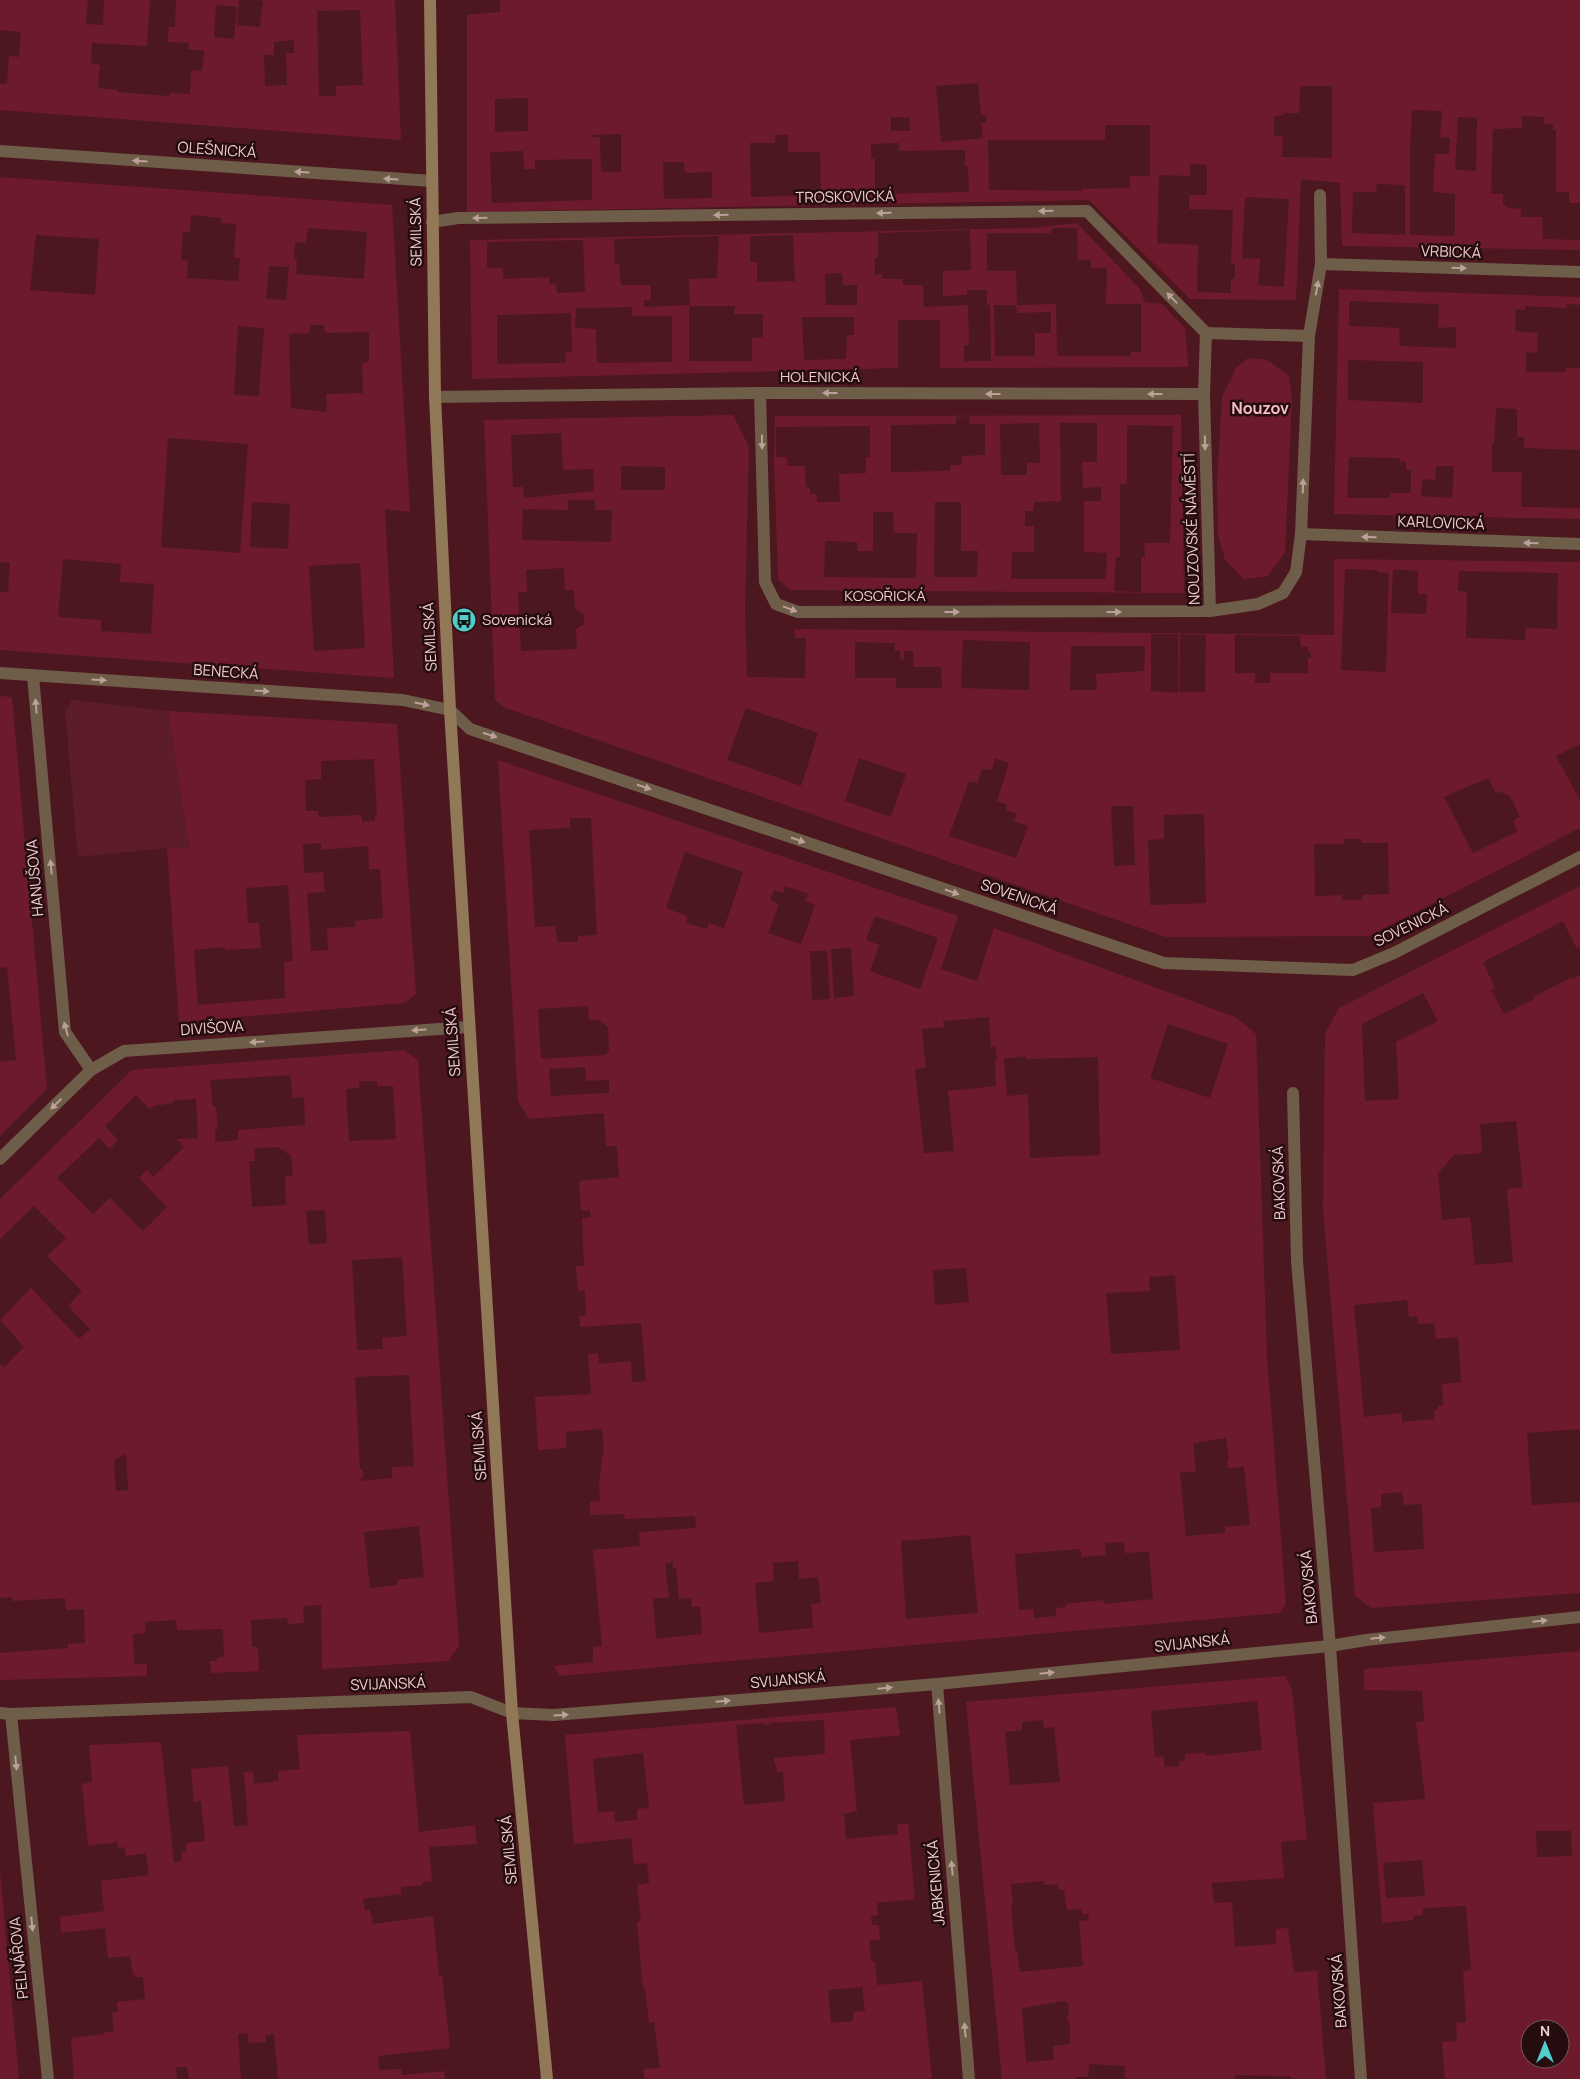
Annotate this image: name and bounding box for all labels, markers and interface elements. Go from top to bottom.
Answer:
street label: OLEŠNICKÁ [177,136,258,163]
one-way arrow [132,156,148,164]
one-way arrow [294,168,310,176]
one-way arrow [383,174,399,182]
street label: TROSKOVICKÁ [795,185,895,208]
street label: SEMILSKÁ [404,197,427,267]
one-way arrow [1038,208,1054,216]
one-way arrow [875,209,891,217]
one-way arrow [713,211,729,219]
one-way arrow [472,214,488,222]
street label: VRBICKÁ [1420,240,1482,263]
one-way arrow [1451,265,1467,273]
one-way arrow [1313,279,1321,295]
one-way arrow [1166,292,1178,304]
street label: HOLENICKÁ [780,366,861,387]
one-way arrow [822,389,838,397]
one-way arrow [985,390,1001,398]
one-way arrow [1147,390,1163,398]
district label: Nouzov [1231,397,1289,419]
one-way arrow [758,434,766,450]
one-way arrow [1202,435,1210,451]
street label: NOUZOVSKÉ NÁMĚSTÍ [1178,452,1205,605]
one-way arrow [1300,478,1308,494]
street label: KARLOVICKÁ [1397,510,1486,535]
one-way arrow [1361,533,1377,541]
one-way arrow [1523,538,1539,546]
street label: KOSOŘICKÁ [844,585,926,606]
street label: SEMILSKÁ [417,601,442,672]
one-way arrow [783,605,798,613]
bus stop icon: Sovenická [451,607,477,633]
one-way arrow [944,608,960,616]
one-way arrow [1107,608,1123,616]
place label: Sovenická [482,609,552,630]
street label: BENECKÁ [193,659,260,684]
one-way arrow [92,677,108,685]
one-way arrow [254,687,270,695]
one-way arrow [32,697,40,713]
one-way arrow [415,701,431,709]
one-way arrow [483,732,498,740]
one-way arrow [637,784,652,792]
one-way arrow [791,836,806,844]
street label: HANUŠOVA [21,838,48,917]
one-way arrow [46,859,54,875]
street label: SOVENICKÁ [978,874,1061,920]
one-way arrow [944,888,959,896]
street label: SOVENICKÁ [1370,897,1452,952]
street label: SEMILSKÁ [440,1006,465,1077]
street label: DIVIŠOVA [180,1015,245,1040]
one-way arrow [62,1021,70,1036]
one-way arrow [411,1027,427,1035]
one-way arrow [249,1038,265,1046]
one-way arrow [50,1098,62,1110]
street label: BAKOVSKÁ [1267,1145,1290,1220]
street label: SEMILSKÁ [466,1410,491,1481]
street label: BAKOVSKÁ [1295,1549,1322,1625]
one-way arrow [1532,1617,1548,1625]
street label: SVIJANSKÁ [1153,1628,1231,1657]
one-way arrow [1370,1634,1386,1642]
street label: SVIJANSKÁ [749,1666,827,1693]
one-way arrow [1039,1669,1055,1677]
street label: SVIJANSKÁ [350,1672,427,1695]
one-way arrow [877,1684,893,1692]
one-way arrow [715,1697,731,1705]
one-way arrow [934,1698,942,1714]
one-way arrow [553,1710,569,1718]
one-way arrow [12,1755,20,1771]
street label: SEMILSKÁ [495,1814,522,1885]
street label: JABKENICKÁ [921,1839,950,1927]
one-way arrow [947,1860,955,1876]
street label: PELNÁŘOVA [4,1915,33,2000]
one-way arrow [28,1917,36,1933]
street label: BAKOVSKÁ [1325,1953,1352,2029]
north arrow [1520,2019,1570,2069]
text: N [1540,2021,1550,2040]
one-way arrow [960,2022,968,2038]

